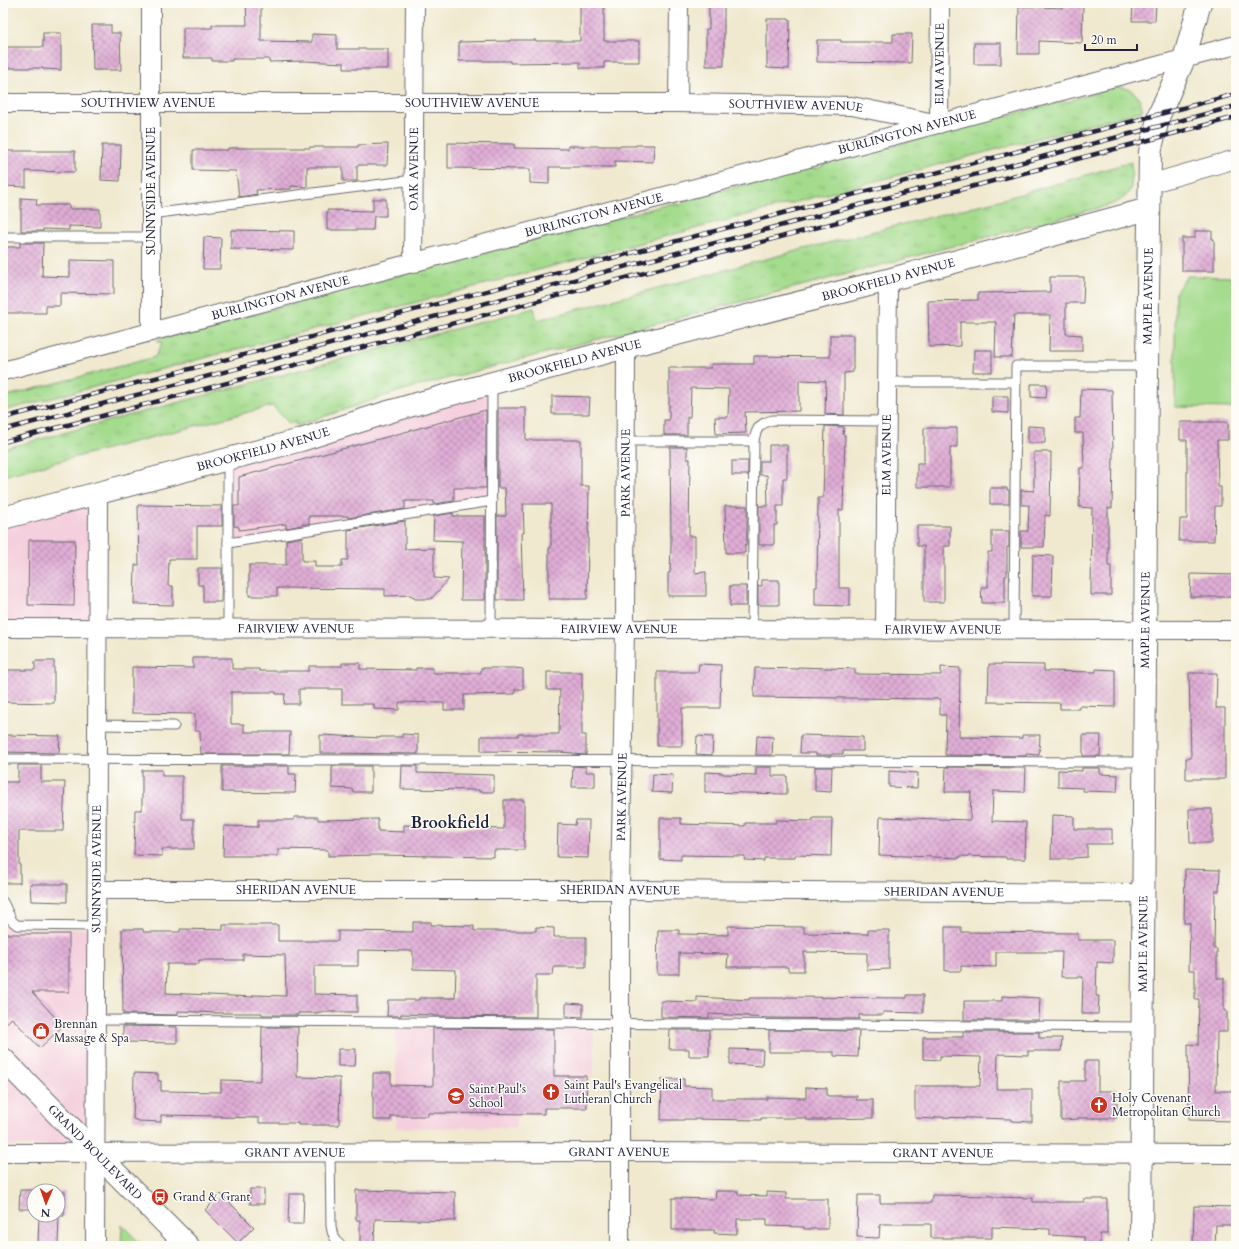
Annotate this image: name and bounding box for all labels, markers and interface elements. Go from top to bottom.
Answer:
street label: ELM AVENUE [931,23,948,105]
scale bar [1085,26,1137,52]
text: 20 m [1091,32,1118,48]
street label: SOUTHVIEW AVENUE [81,95,215,111]
street label: SOUTHVIEW AVENUE [405,95,539,111]
street label: SOUTHVIEW AVENUE [729,96,864,116]
street label: BURLINGTON AVENUE [836,106,978,158]
street label: SUNNYSIDE AVENUE [143,127,159,255]
street label: OAK AVENUE [405,127,422,211]
street label: BURLINGTON AVENUE [523,189,665,241]
street label: MAPLE AVENUE [1139,247,1157,345]
street label: BROOKFIELD AVENUE [820,254,957,305]
street label: BURLINGTON AVENUE [210,272,351,324]
street label: BROOKFIELD AVENUE [506,335,643,386]
street label: ELM AVENUE [878,414,895,496]
street label: BROOKFIELD AVENUE [195,423,332,475]
street label: PARK AVENUE [617,429,634,517]
street label: MAPLE AVENUE [1137,571,1154,669]
street label: FAIRVIEW AVENUE [238,620,354,637]
street label: FAIRVIEW AVENUE [561,621,677,637]
street label: FAIRVIEW AVENUE [885,621,1001,638]
street label: PARK AVENUE [613,753,631,841]
street label: SUNNYSIDE AVENUE [88,805,105,933]
district label: Brookfield [411,812,489,834]
street label: SHERIDAN AVENUE [236,882,356,898]
street label: SHERIDAN AVENUE [560,882,680,898]
street label: SHERIDAN AVENUE [884,884,1004,900]
street label: MAPLE AVENUE [1135,895,1151,993]
place label: Brennan Massage & Spa [54,1016,130,1046]
shop icon: Brennan Massage & Spa [31,1021,51,1041]
place label: Saint Paul's Evangelical Lutheran Church [564,1077,682,1107]
place label: Saint Paul's School [469,1081,526,1111]
church icon: Saint Paul's Evangelical Lutheran Church [541,1082,561,1102]
school or university icon: Saint Paul's School [446,1086,466,1106]
place label: Holy Covenant Metropolitan Church [1112,1090,1221,1120]
church icon: Holy Covenant Metropolitan Church [1089,1095,1109,1115]
street label: GRAND BOULEVARD [44,1101,146,1203]
street label: GRANT AVENUE [245,1144,345,1161]
street label: GRANT AVENUE [569,1144,669,1160]
street label: GRANT AVENUE [893,1145,993,1161]
north arrow [26,1183,66,1223]
bus stop icon: Grand & Grant [150,1187,170,1207]
place label: Grand & Grant [173,1189,251,1205]
text: N [40,1205,51,1220]

